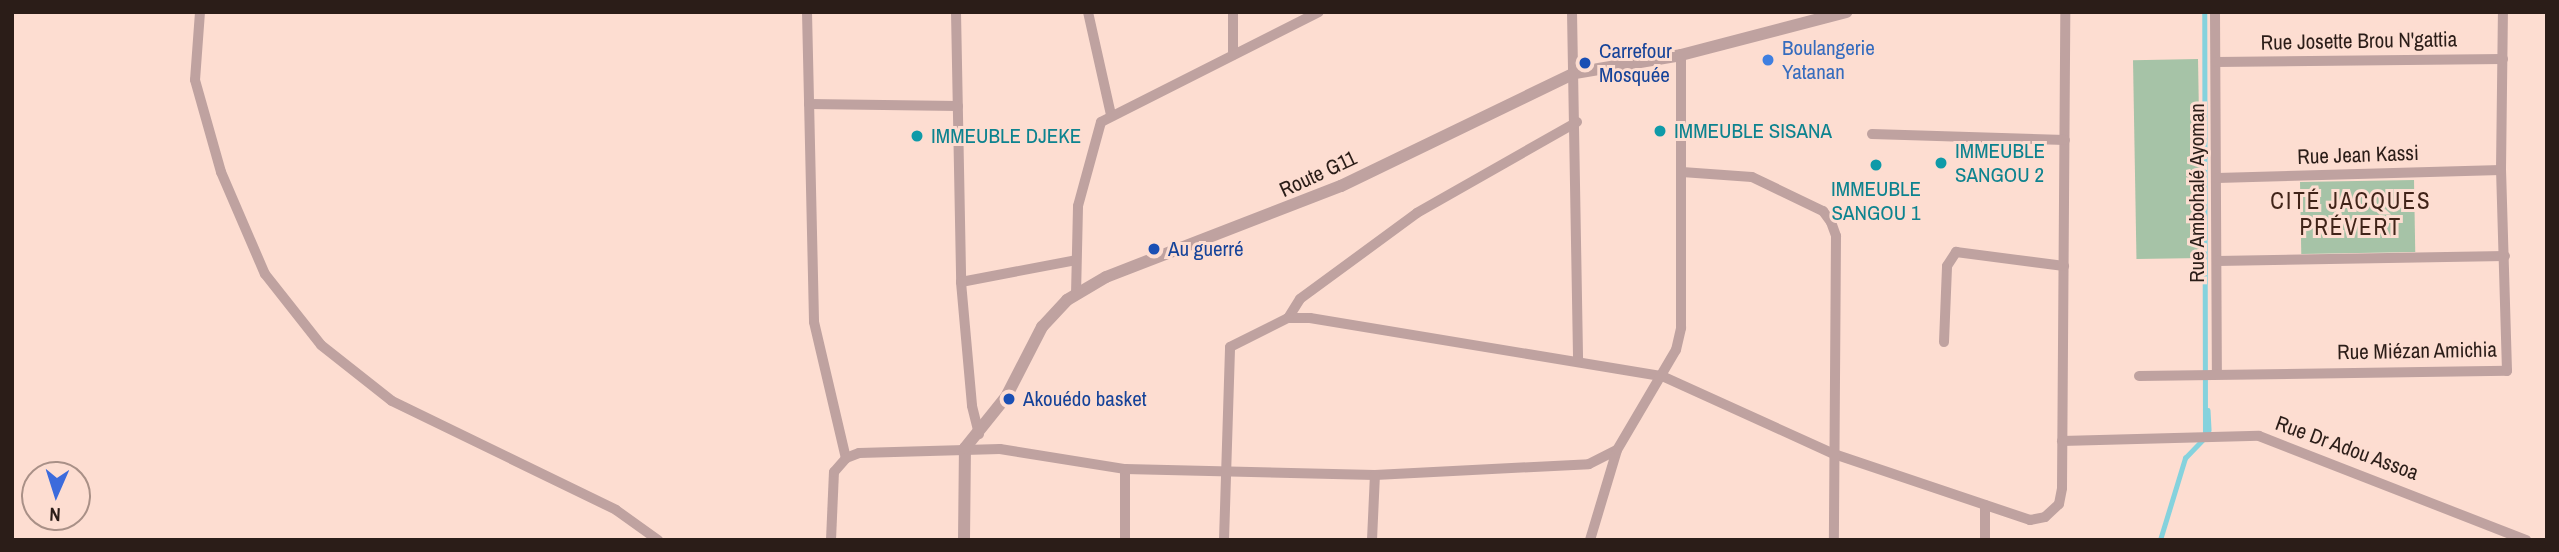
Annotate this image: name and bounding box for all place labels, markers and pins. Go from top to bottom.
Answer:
place label: Boulangerie Yatanan [1782,35,1875,85]
place label: Carrefour Mosquée [1599,38,1672,88]
marker: Boulangerie Yatanan [1760,52,1776,68]
marker: Carrefour Mosquée [1577,55,1593,71]
place label: IMMEUBLE SISANA [1674,118,1832,144]
place label: IMMEUBLE DJEKE [931,123,1081,149]
marker: IMMEUBLE SISANA [1652,123,1668,139]
marker: IMMEUBLE DJEKE [909,128,925,144]
place label: IMMEUBLE SANGOU 2 [1955,138,2045,188]
marker: IMMEUBLE SANGOU 2 [1933,155,1949,171]
marker: IMMEUBLE SANGOU 1 [1868,157,1884,173]
place label: IMMEUBLE SANGOU 1 [1831,176,1921,226]
place label: Au guerré [1168,236,1244,262]
marker: Au guerré [1146,241,1162,257]
place label: Akouédo basket [1023,386,1147,412]
marker: Akouédo basket [1001,391,1017,407]

